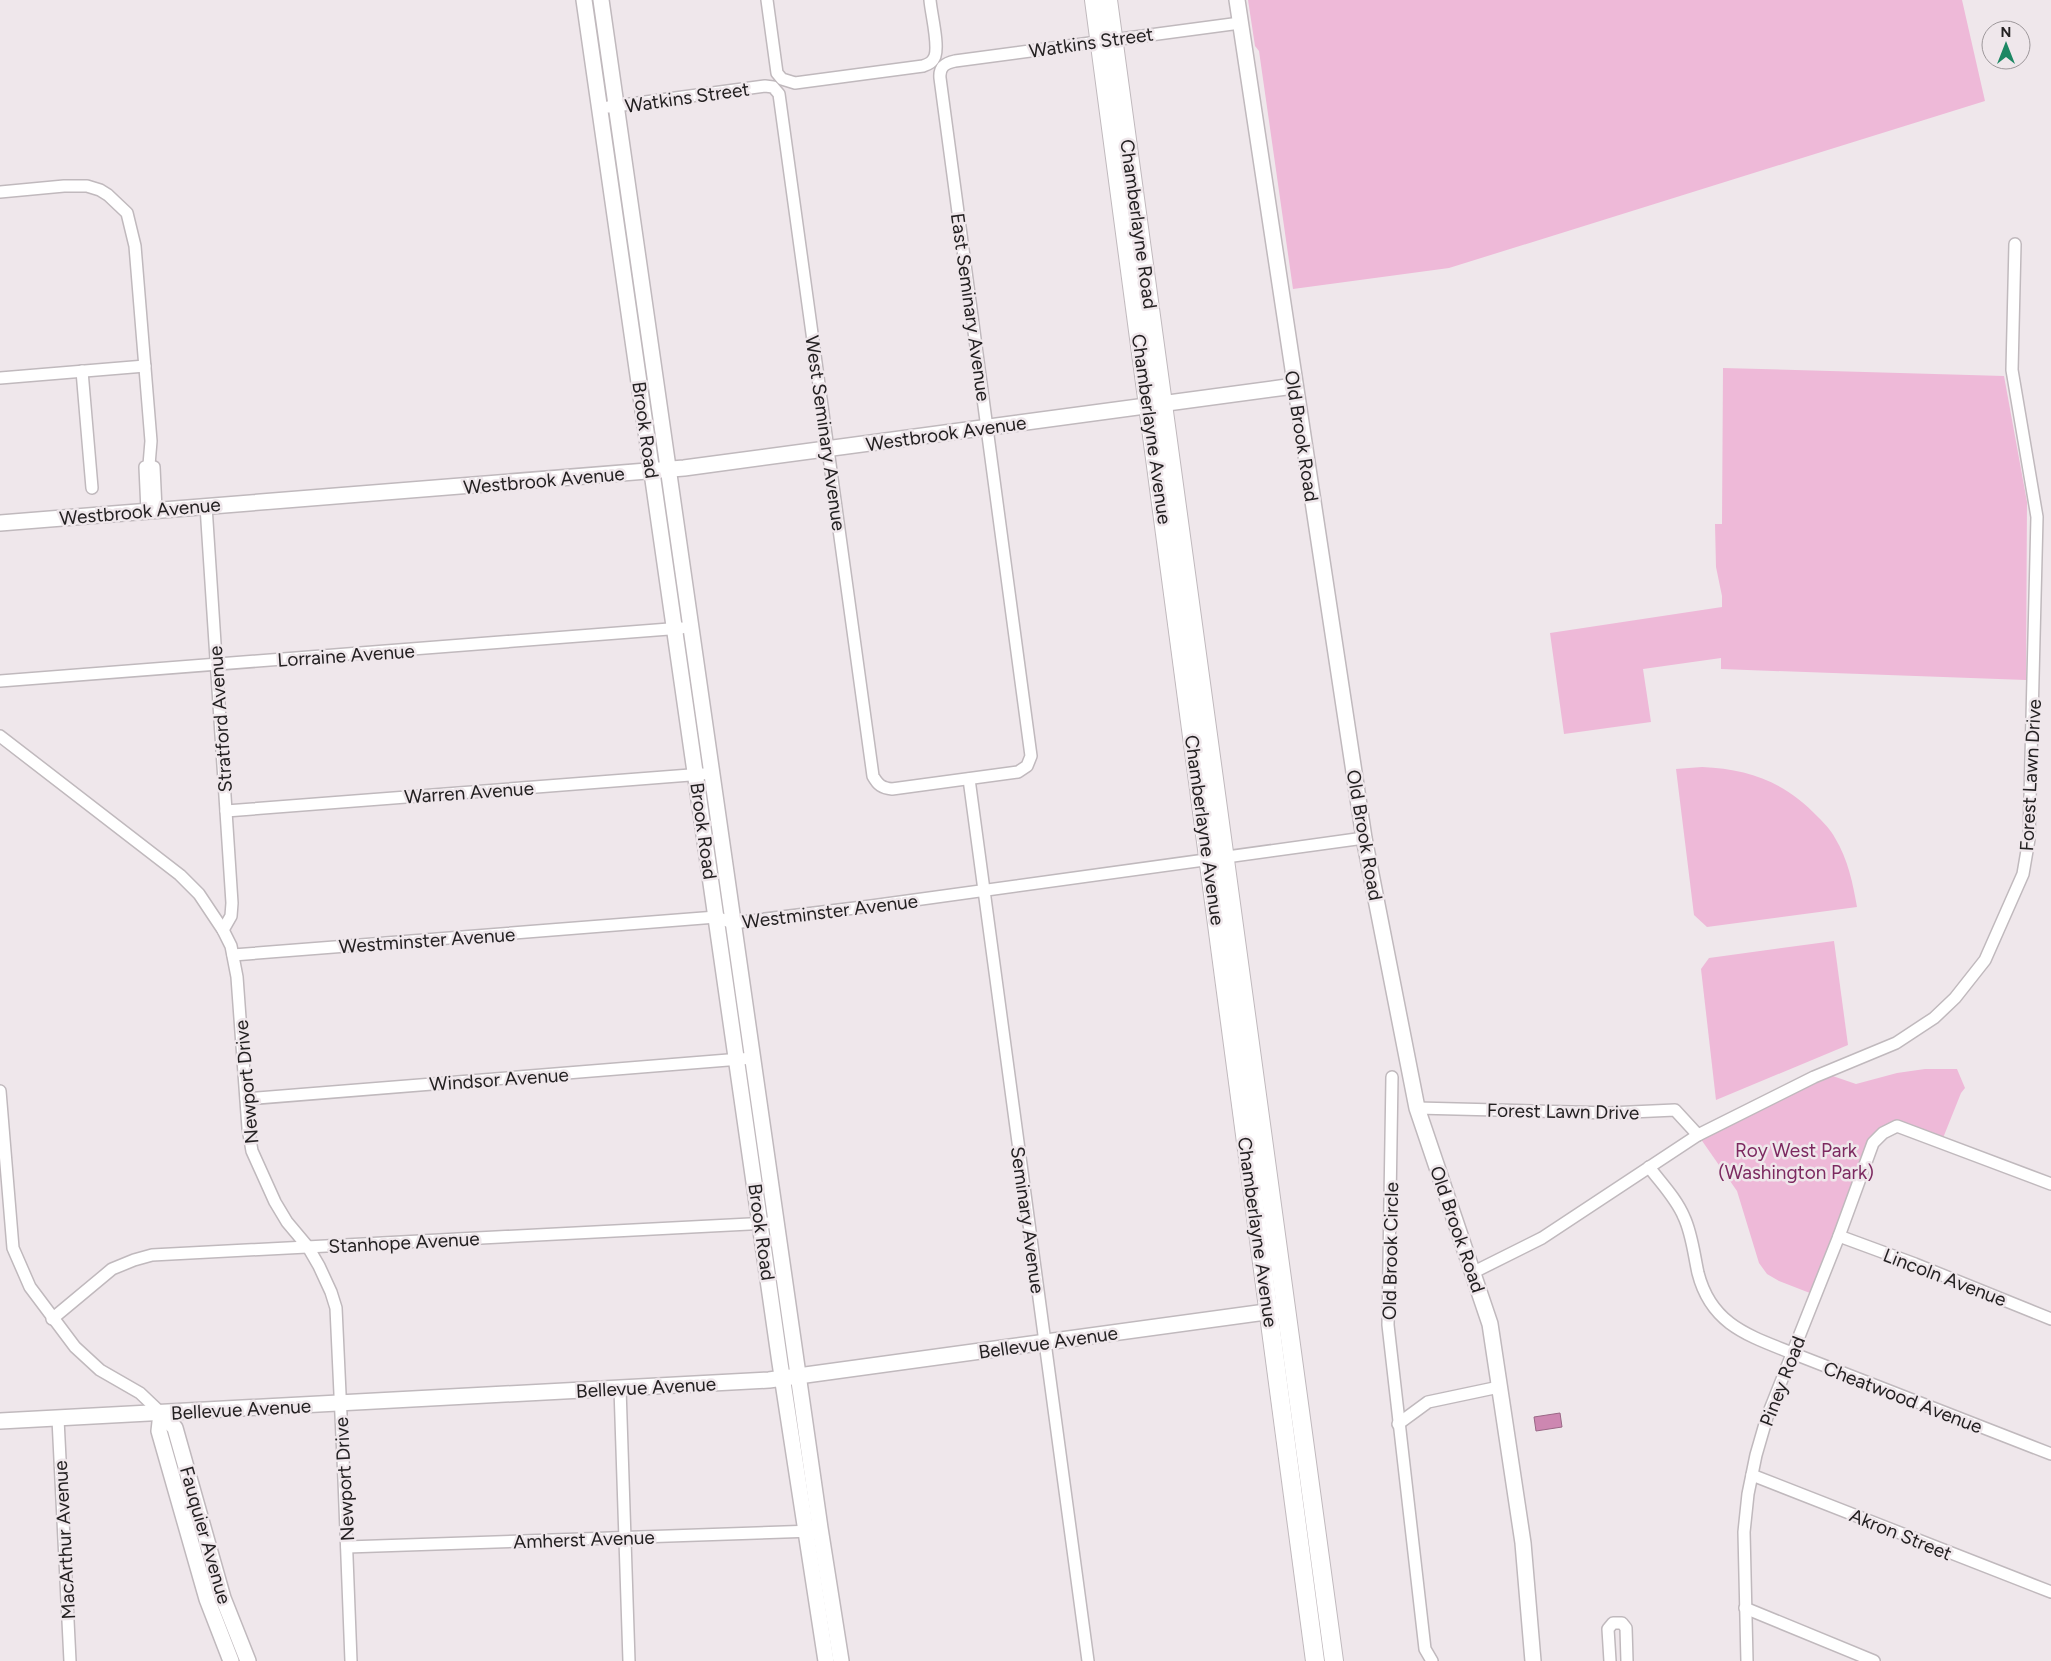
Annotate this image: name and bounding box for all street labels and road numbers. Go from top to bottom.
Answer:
street label: Watkins Street [1027,22,1155,63]
street label: Watkins Street [623,77,751,118]
street label: Chamberlayne Road [1115,138,1162,310]
street label: East Seminary Avenue [946,211,995,403]
street label: Chamberlayne Avenue [1127,333,1176,526]
street label: West Seminary Avenue [800,334,851,532]
street label: Old Brook Road [1280,369,1323,503]
street label: Brook Road [627,380,664,480]
street label: Westbrook Avenue [864,411,1028,456]
street label: Westbrook Avenue [463,462,626,499]
street label: Westbrook Avenue [59,493,222,530]
street label: Lorraine Avenue [277,639,416,672]
street label: Stratford Avenue [204,645,237,793]
street label: Forest Lawn Drive [2015,698,2046,852]
street label: Chamberlayne Avenue [1180,734,1229,927]
street label: Old Brook Road [1342,768,1387,902]
street label: Warren Avenue [403,776,535,809]
street label: Brook Road [685,781,722,881]
street label: Westminster Avenue [741,889,919,934]
street label: Westminster Avenue [338,923,516,958]
street label: Newport Drive [230,1019,263,1145]
street label: Windsor Avenue [429,1063,569,1096]
street label: Forest Lawn Drive [1487,1099,1639,1124]
street label: Chamberlayne Avenue [1233,1136,1282,1329]
street label: Seminary Avenue [1006,1145,1049,1295]
street label: Old Brook Road [1425,1163,1490,1296]
street label: Brook Road [743,1182,780,1282]
street label: Old Brook Circle [1378,1182,1403,1320]
street label: Stanhope Avenue [328,1227,480,1258]
street label: Lincoln Avenue [1880,1243,2010,1311]
street label: Bellevue Avenue [977,1321,1119,1364]
street label: Piney Road [1755,1333,1810,1429]
street label: Cheatwood Avenue [1820,1357,1986,1438]
street label: Bellevue Avenue [575,1372,717,1403]
street label: Bellevue Avenue [170,1394,312,1425]
street label: Newport Drive [330,1416,359,1542]
street label: MacArthur Avenue [49,1460,80,1620]
street label: Fauquier Avenue [175,1464,236,1607]
street label: Akron Street [1846,1504,1955,1565]
street label: Amherst Avenue [513,1526,655,1553]

